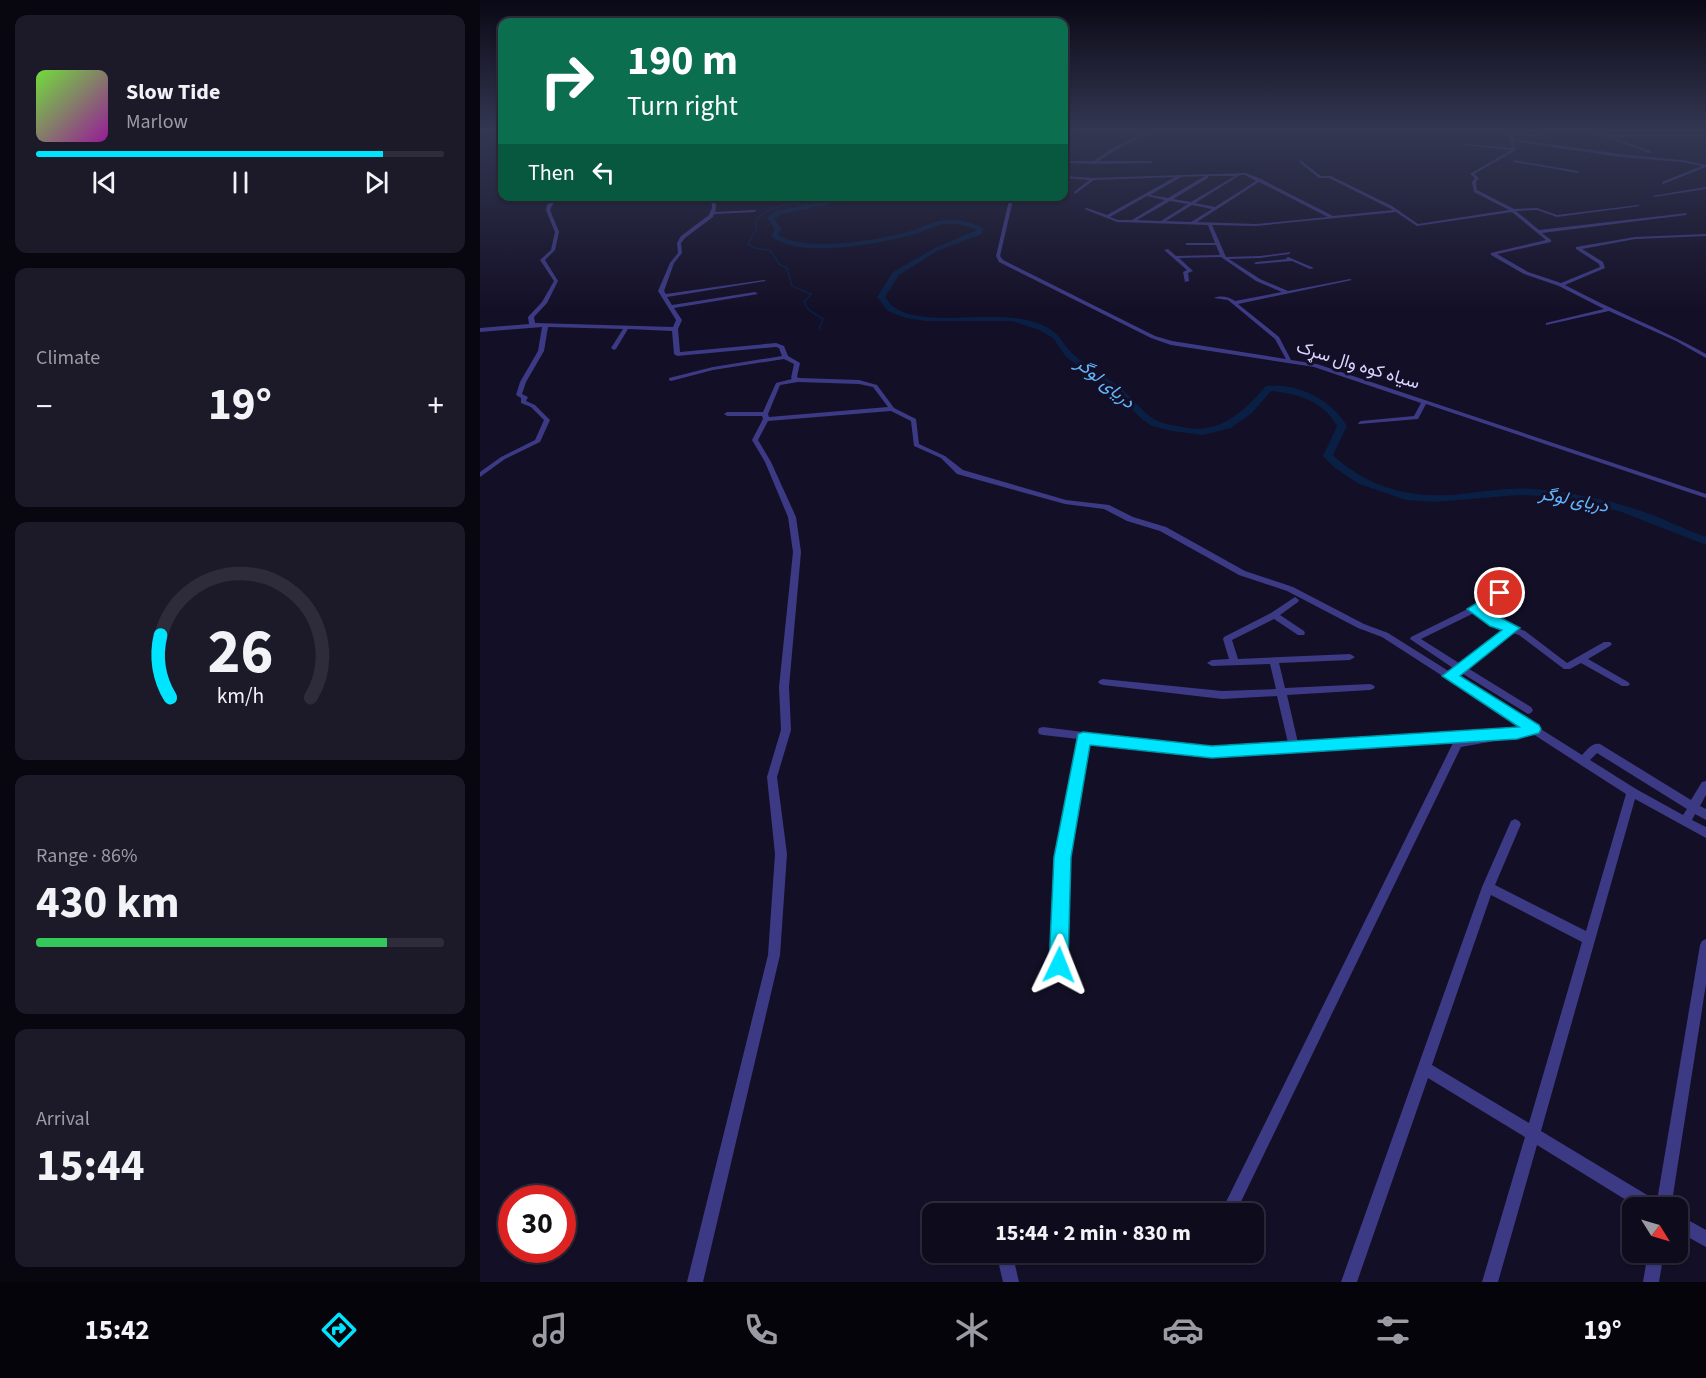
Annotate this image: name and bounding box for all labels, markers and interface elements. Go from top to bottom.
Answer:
text: 190 m [627,31,738,91]
icon: right [528,42,606,120]
text: Slow Tide [126,76,220,108]
text: Turn right [627,87,738,126]
text: Marlow [126,108,188,136]
icon: left [587,156,620,189]
text: Then [528,157,575,189]
icon: previous [88,166,121,199]
icon: pause [224,166,257,199]
icon: next [360,166,393,199]
street label: سیاه کوه وال سړک [1293,334,1423,396]
text: Climate [36,344,100,372]
water label: دریای لوگر [1069,351,1140,415]
text: 19° [208,373,272,437]
text: − [36,383,52,430]
text: + [428,383,444,430]
water label: دریای لوگر [1537,481,1611,519]
pin [1474,567,1525,618]
icon: arrive [1483,576,1516,609]
text: 26 [207,608,273,697]
text: km/h [216,681,264,712]
text: Range · 86% [36,842,137,870]
text: 430 km [36,871,180,935]
position arrow [1027,933,1091,997]
text: Arrival [36,1105,90,1133]
text: 15:44 [36,1134,145,1198]
speed limit sign: 30 [498,1185,576,1263]
north arrow [1622,1197,1688,1263]
map controls [1622,1197,1688,1263]
text: 15:44 · 2 min · 830 m [995,1217,1191,1249]
icon: directions [318,1309,360,1351]
icon: music [529,1309,571,1351]
icon: phone [740,1309,782,1351]
icon: climate [951,1309,993,1351]
icon: car [1162,1309,1204,1351]
icon: filters [1372,1309,1414,1351]
text: 15:42 [84,1311,150,1350]
text: 19° [1583,1311,1622,1350]

